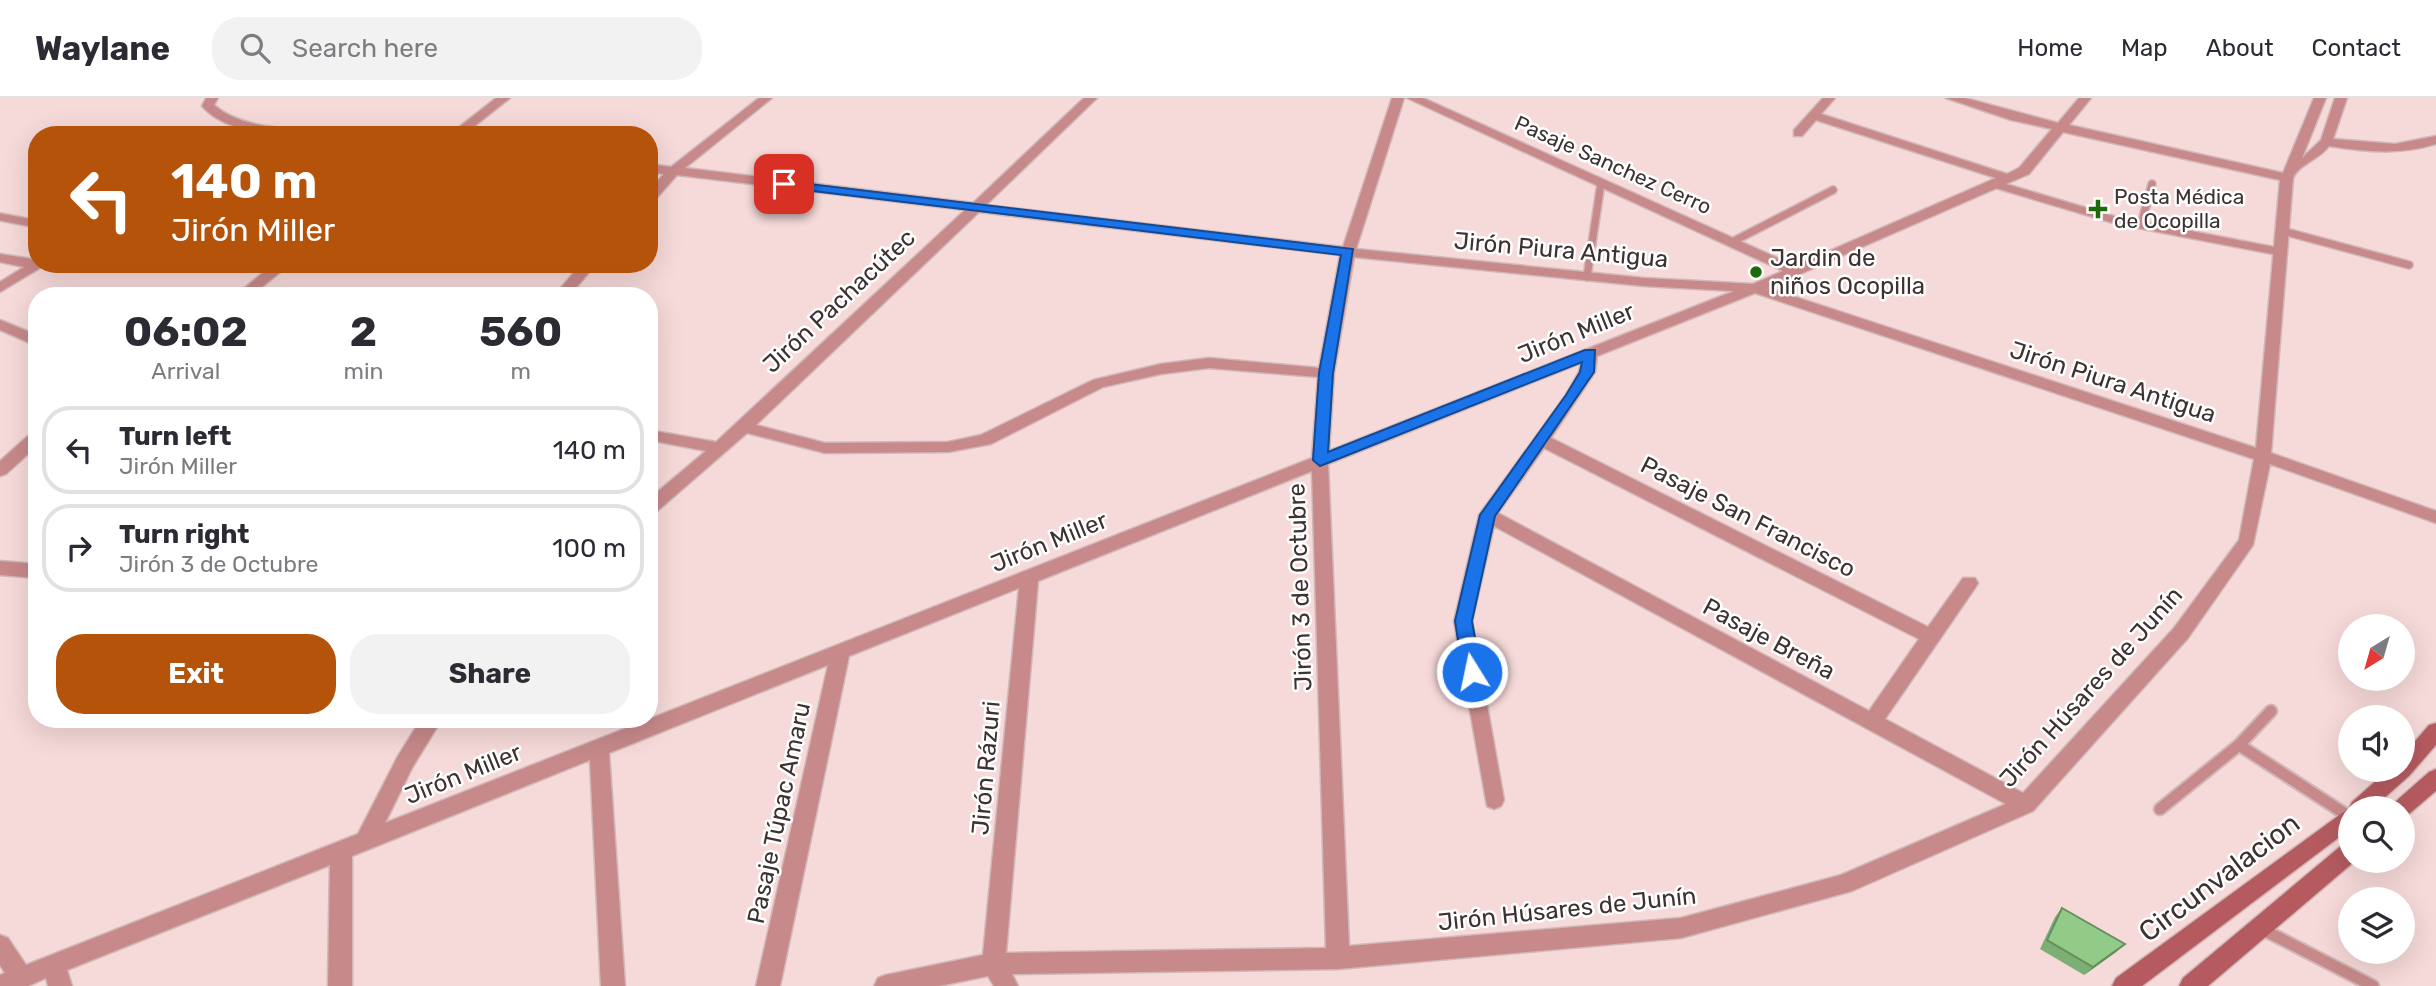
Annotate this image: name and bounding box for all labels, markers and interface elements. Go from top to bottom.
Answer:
search box [212,17,702,80]
text: Waylane [35,29,170,68]
icon: search [236,29,274,67]
text: Search here [292,33,438,64]
text: Home [2017,34,2083,62]
text: Map [2121,34,2168,62]
text: About [2206,34,2274,62]
text: Contact [2312,34,2401,62]
street label: Pasaje Sanchez Cerro [1511,110,1715,219]
text: 140 m [171,152,317,210]
icon: left [56,154,147,245]
pin [754,154,814,214]
icon: arrive [765,165,803,203]
place label: Posta Médica de Ocopilla [2114,184,2244,233]
marker: Posta Médica de Ocopilla [2088,199,2108,219]
text: Jirón Miller [171,211,335,249]
street label: Jirón Pachacútec [757,223,921,379]
street label: Jirón Piura Antigua [1453,227,1669,273]
place label: Jardin de niños Ocopilla [1770,244,1925,300]
marker: Jardin de niños Ocopilla [1748,264,1764,280]
street label: Jirón Miller [1514,297,1638,369]
text: 06:02 [124,307,248,357]
text: 2 [350,307,377,357]
text: 560 [479,307,562,357]
street label: Jirón Piura Antigua [2007,335,2219,429]
text: Arrival [151,357,220,385]
text: min [344,357,383,385]
text: m [510,357,531,385]
text: Turn left [119,421,231,452]
icon: left [60,431,98,469]
text: 140 m [553,435,626,466]
street label: Pasaje San Francisco [1636,451,1860,583]
text: Jirón Miller [119,452,237,480]
street label: Jirón 3 de Octubre [1282,483,1318,691]
street label: Jirón Miller [987,506,1111,578]
text: Turn right [119,519,249,550]
icon: right [60,529,98,567]
text: 100 m [552,533,626,564]
text: Jirón 3 de Octubre [119,550,318,578]
street label: Jirón Húsares de Junín [1994,581,2188,793]
street label: Pasaje Breña [1698,592,1840,686]
north arrow [2338,614,2415,691]
map controls [2338,614,2415,964]
button: Exit [56,634,336,714]
button: Share [350,634,630,714]
position arrow [1435,635,1509,709]
street label: Pasaje Túpac Amaru [742,700,816,926]
street label: Jirón Rázuri [966,700,1006,836]
button: sound [2338,705,2415,782]
street label: Jirón Miller [401,738,525,810]
button: search [2338,796,2415,873]
street label: Circunvalacion [2132,806,2306,949]
street label: Jirón Húsares de Junín [1436,882,1698,936]
button: layers [2338,887,2415,964]

